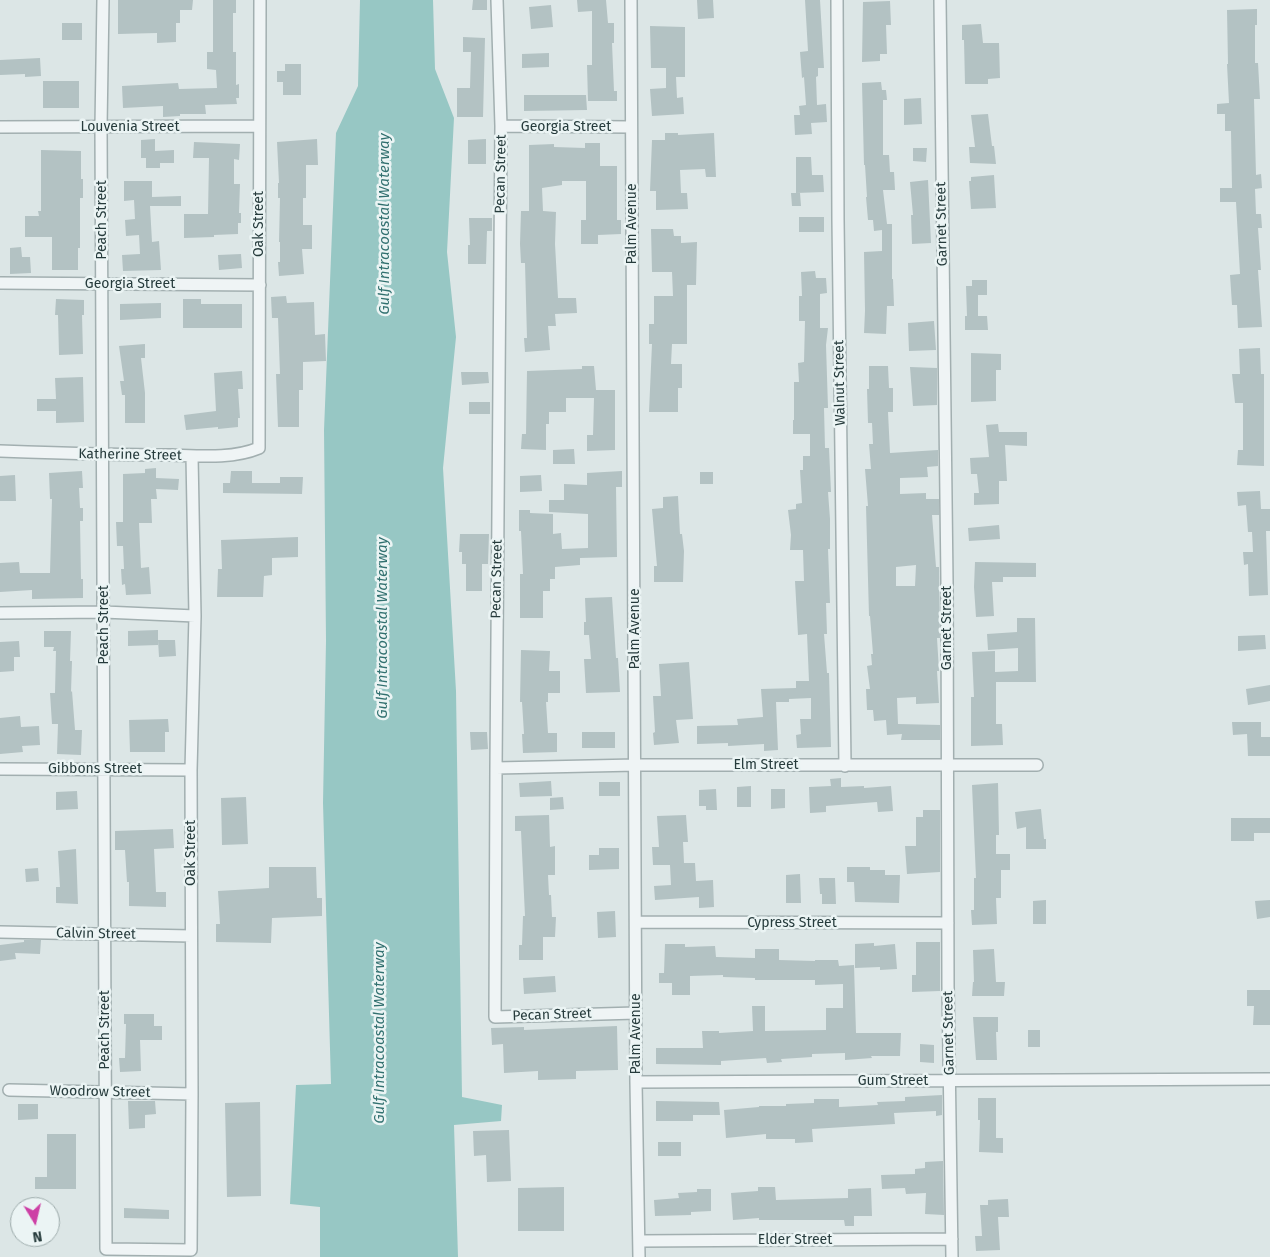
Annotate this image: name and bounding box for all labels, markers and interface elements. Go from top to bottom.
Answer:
street label: Louvenia Street [81,119,179,135]
street label: Georgia Street [521,119,611,135]
water label: Gulf Intracoastal Waterway [376,133,394,315]
street label: Pecan Street [492,134,510,214]
street label: Peach Street [94,180,110,260]
street label: Garnet Street [933,182,951,266]
street label: Palm Avenue [624,183,640,265]
street label: Oak Street [251,191,267,257]
street label: Georgia Street [85,276,175,292]
street label: Walnut Street [831,340,849,426]
street label: Katherine Street [78,446,182,464]
water label: Gulf Intracoastal Waterway [374,537,392,719]
street label: Pecan Street [488,539,506,619]
street label: Peach Street [96,585,112,665]
street label: Garnet Street [939,586,955,670]
street label: Palm Avenue [627,588,643,670]
street label: Elm Street [733,757,799,773]
street label: Gibbons Street [48,761,142,777]
street label: Oak Street [183,820,199,886]
street label: Cypress Street [747,915,837,931]
street label: Calvin Street [56,925,136,943]
water label: Gulf Intracoastal Waterway [371,942,389,1124]
street label: Peach Street [97,990,113,1070]
street label: Garnet Street [940,991,958,1075]
street label: Palm Avenue [628,993,644,1075]
street label: Pecan Street [512,1005,592,1025]
street label: Gum Street [858,1073,928,1089]
street label: Woodrow Street [49,1083,151,1101]
north arrow [10,1197,60,1247]
text: N [31,1227,43,1245]
street label: Elder Street [758,1232,832,1248]

